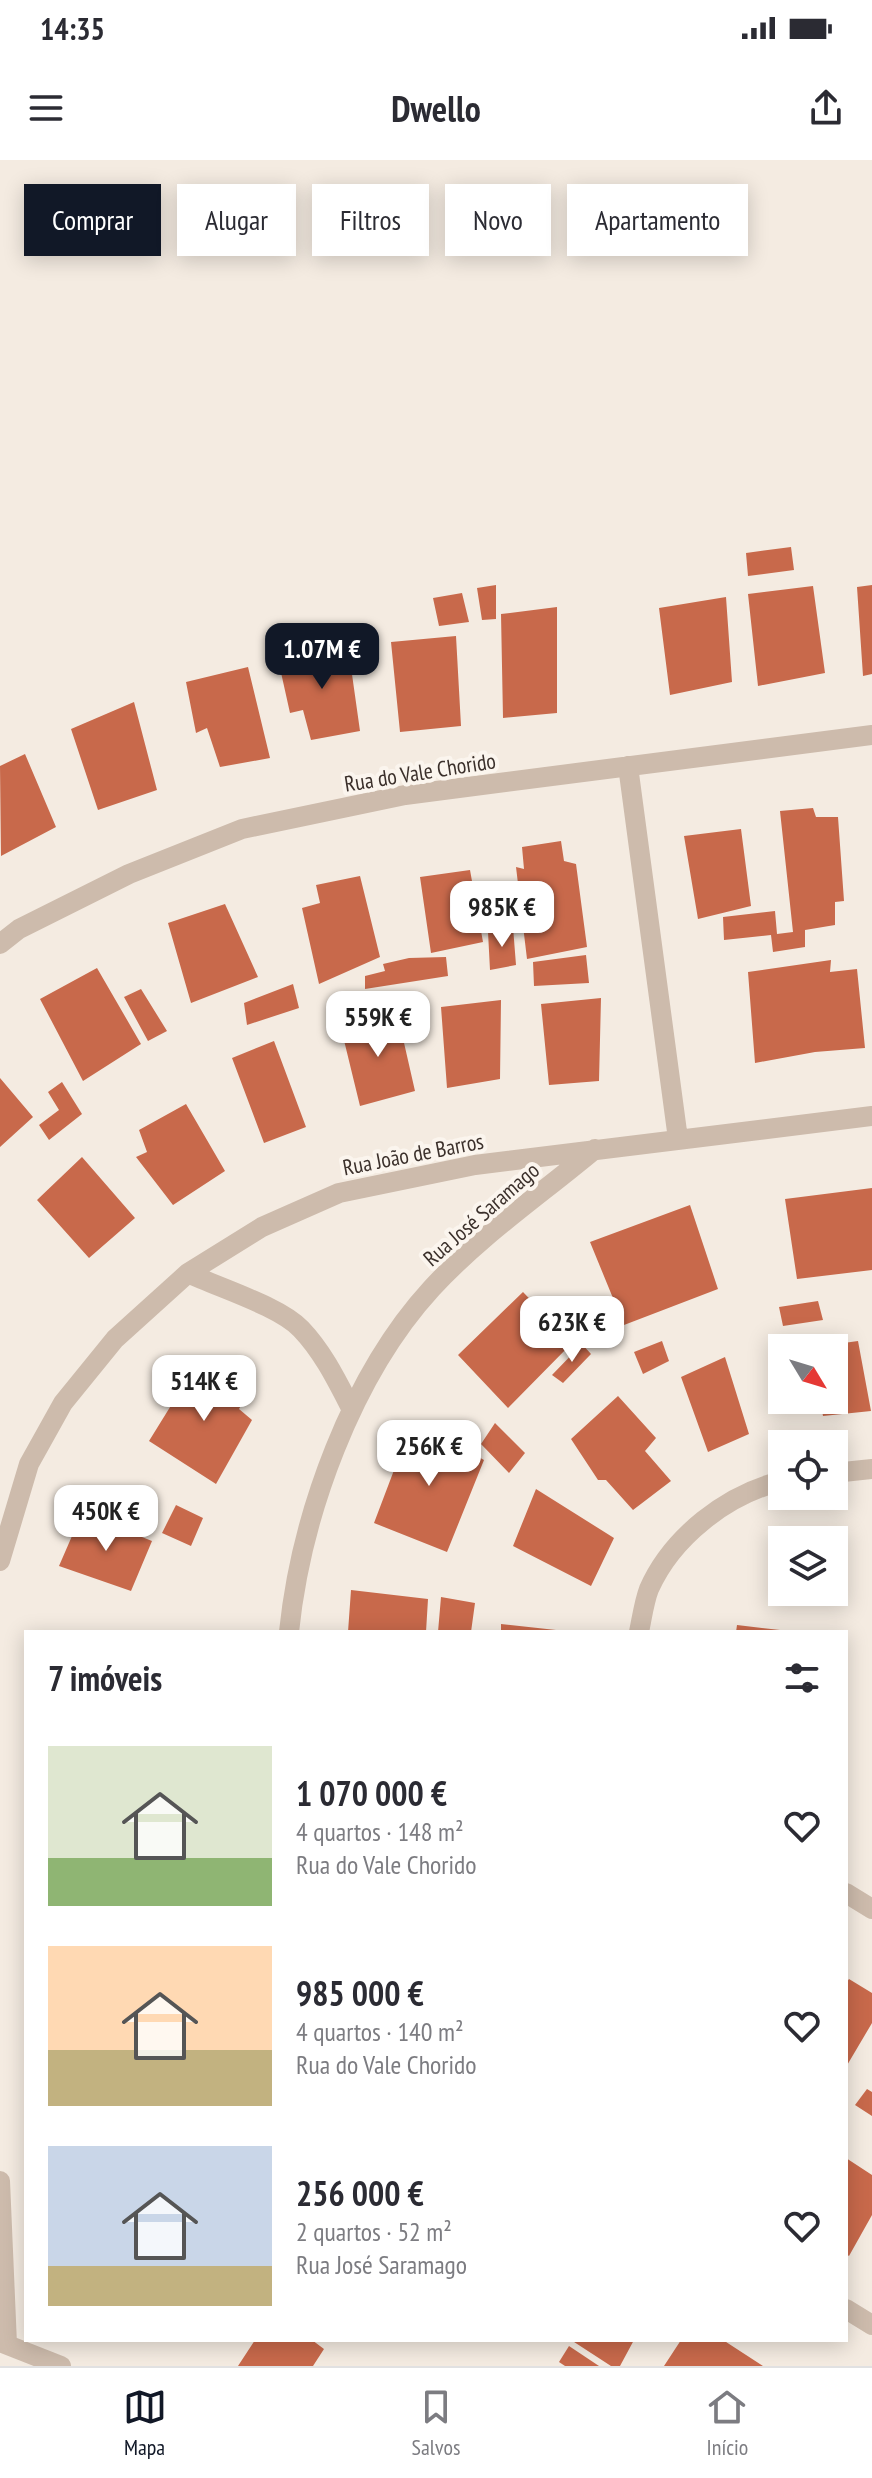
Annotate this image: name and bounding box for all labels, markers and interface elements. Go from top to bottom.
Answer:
text: 14:35 [40,9,105,48]
text: Dwello [391,85,481,132]
icon: menu [24,86,68,130]
icon: share [804,86,848,130]
chip: Comprar [24,184,161,256]
chip: Alugar [177,184,296,256]
chip: Filtros [312,184,429,256]
chip: Novo [445,184,551,256]
chip: Apartamento [567,184,748,256]
pin: 1.07M € [248,623,396,691]
text: 1.07M € [283,632,361,665]
street label: Rua do Vale Chorido [342,746,498,798]
pin: 985K € [437,881,567,949]
text: 985K € [468,890,536,923]
pin: 559K € [313,991,443,1059]
text: 559K € [344,1000,412,1033]
street label: Rua João de Barros [340,1127,486,1181]
street label: Rua José Saramago [417,1156,545,1272]
pin: 623K € [507,1296,637,1364]
text: 623K € [538,1305,606,1338]
north arrow [768,1334,848,1414]
map controls [768,1334,848,1606]
pin: 514K € [139,1355,269,1423]
text: 514K € [170,1364,238,1397]
pin: 256K € [364,1420,494,1488]
text: 256K € [395,1429,463,1462]
button: locate [768,1430,848,1510]
pin: 450K € [41,1485,171,1553]
text: 450K € [72,1494,140,1527]
button: layers [768,1526,848,1606]
text: 7 imóveis [48,1656,162,1700]
icon: filters [780,1656,824,1700]
text: 1 070 000 € [296,1771,447,1815]
icon: home [112,1778,208,1874]
icon: heart [780,1804,824,1848]
text: 4 quartos · 148 m² [296,1815,464,1848]
text: Rua do Vale Chorido [296,1848,477,1881]
text: 985 000 € [296,1971,424,2015]
icon: home [112,1978,208,2074]
icon: heart [780,2004,824,2048]
text: 4 quartos · 140 m² [296,2015,464,2048]
text: Rua do Vale Chorido [296,2048,477,2081]
text: 256 000 € [296,2171,424,2215]
icon: home [112,2178,208,2274]
icon: heart [780,2204,824,2248]
text: 2 quartos · 52 m² [296,2215,452,2248]
text: Rua José Saramago [296,2248,467,2281]
tab: Mapa [123,2385,167,2461]
tab: Salvos [412,2385,460,2461]
tab: Início [705,2385,749,2461]

